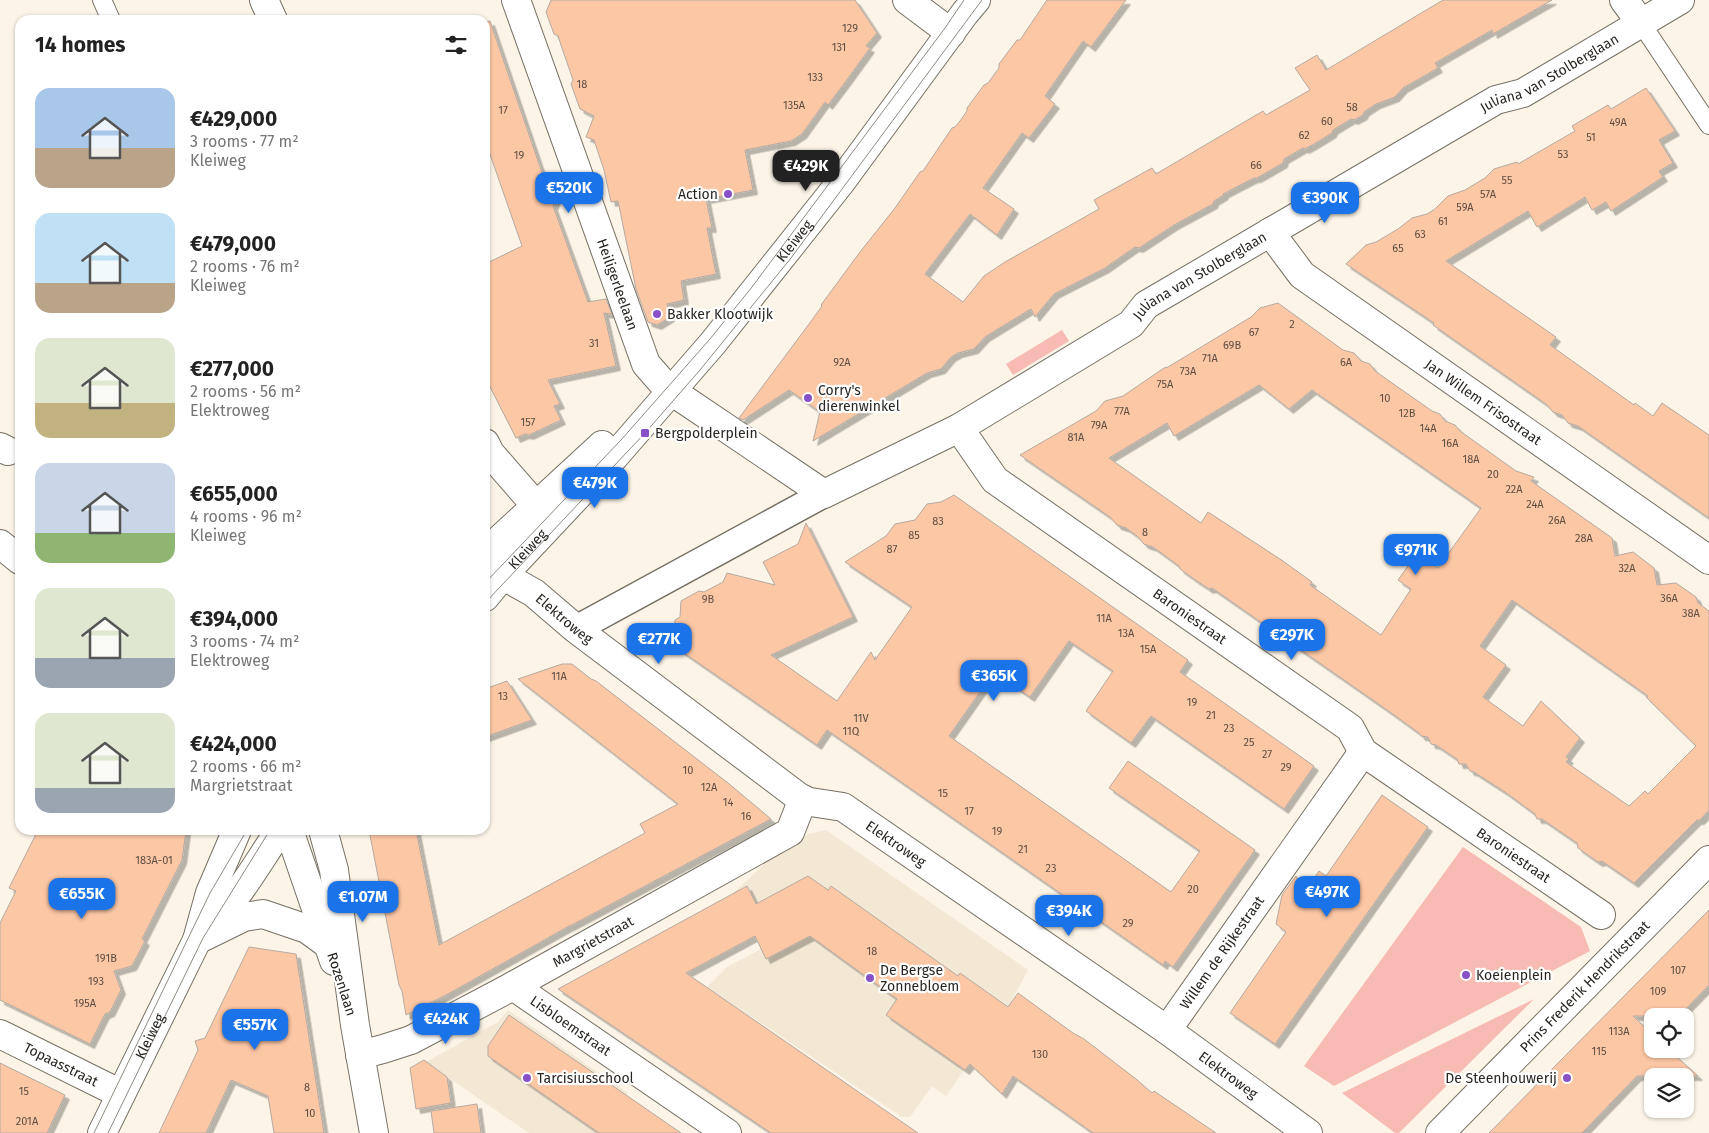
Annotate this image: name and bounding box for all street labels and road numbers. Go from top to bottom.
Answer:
street label: Juliana van Stolberglaan [1477,30,1622,116]
street label: Kleiweg [773,216,817,266]
street label: Juliana van Stolberglaan [1129,228,1270,324]
street label: Heiligerleelaan [593,236,641,333]
street label: Jan Willem Frisostraat [1422,356,1545,450]
street label: Kleiweg [505,525,551,573]
street label: Baroniestraat [1150,585,1230,649]
street label: Elektroweg [532,590,597,648]
street label: Elektroweg [862,817,930,871]
street label: Baroniestraat [1473,824,1554,887]
street label: Willem de Rijkestraat [1176,892,1268,1013]
street label: Margrietstraat [550,912,637,971]
street label: Prins Frederik Hendrikstraat [1516,917,1654,1056]
street label: Rozenlaan [323,950,360,1018]
street label: Lisbloemstraat [527,992,615,1060]
street label: Kleiweg [132,1010,169,1062]
street label: Topaasstraat [21,1039,102,1091]
street label: Elektroweg [1195,1048,1262,1103]

